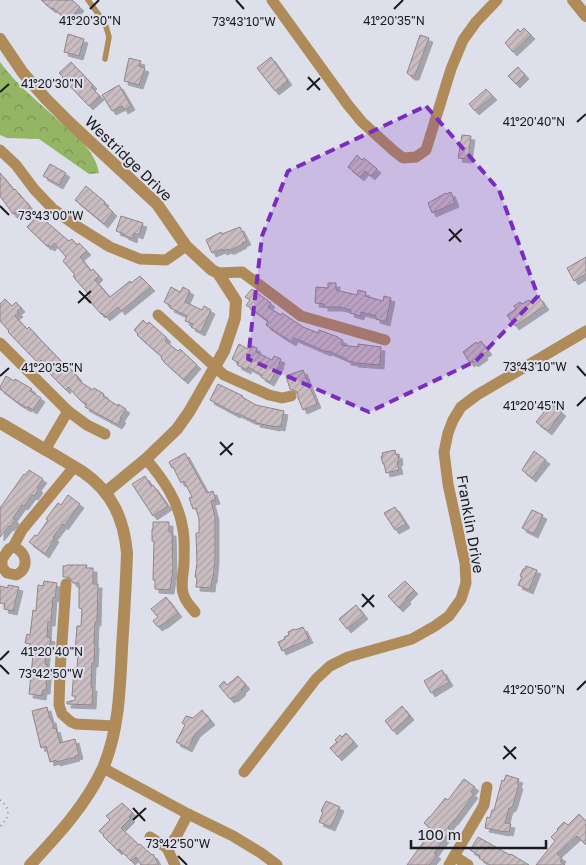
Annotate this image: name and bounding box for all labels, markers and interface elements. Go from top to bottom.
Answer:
text: 41°20'30"N [59,13,121,28]
text: 41°20'35"N [363,13,425,28]
text: 73°43'10"W [212,14,276,29]
text: 41°20'30"N [21,76,83,91]
street label: Westridge Drive [82,112,177,204]
text: 41°20'40"N [503,114,565,129]
text: 73°43'00"W [18,208,84,223]
text: 73°43'10"W [503,359,567,374]
text: 41°20'35"N [21,360,83,375]
text: 41°20'45"N [503,398,565,413]
street label: Franklin Drive [453,473,489,575]
text: 41°20'40"N [21,644,83,659]
text: 73°42'50"W [19,666,84,681]
text: 41°20'50"N [503,682,565,697]
scale bar [411,818,546,850]
text: 100 m [418,825,461,843]
text: 73°42'50"W [146,836,211,851]

